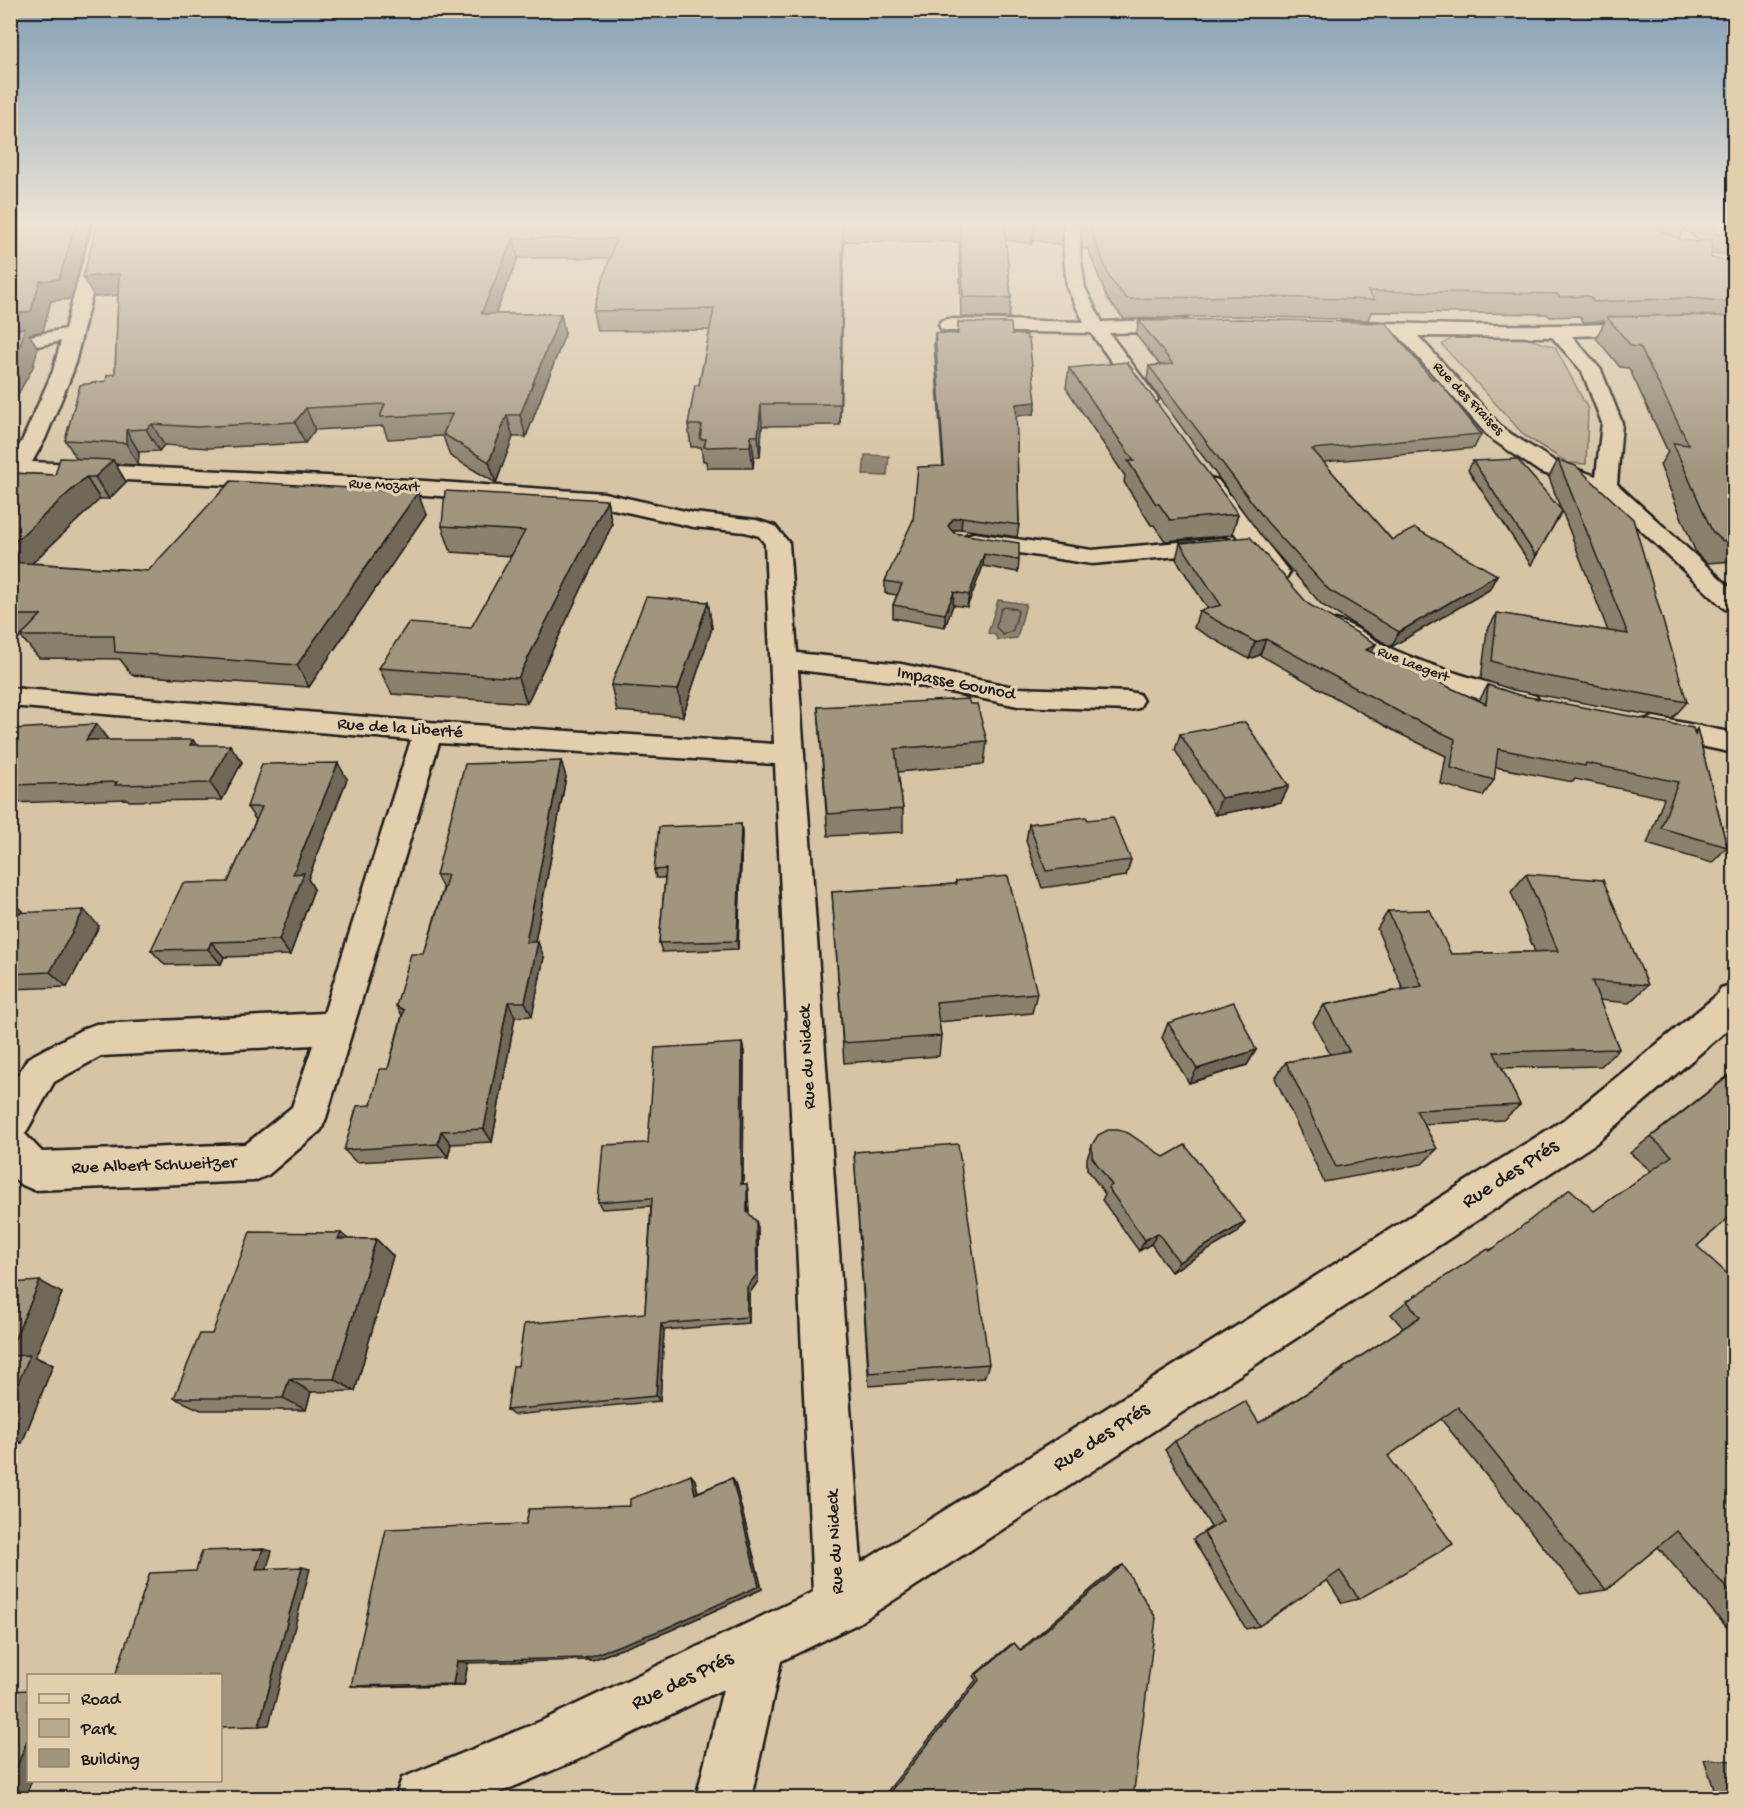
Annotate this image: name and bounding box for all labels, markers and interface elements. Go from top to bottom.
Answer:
street label: Rue des Fraises [1428,359,1508,440]
street label: Rue Mozart [348,475,422,497]
street label: Rue Laegert [1375,643,1453,688]
street label: Impasse Gounod [895,662,1018,706]
street label: Rue de la Liberté [336,714,464,744]
street label: Rue du Nideck [795,1002,821,1110]
street label: Rue des Prés [1458,1134,1565,1215]
street label: Rue Albert Schweitzer [71,1153,238,1179]
street label: Rue des Prés [1049,1397,1156,1478]
street label: Rue du Nideck [823,1487,849,1595]
street label: Rue des Prés [628,1646,739,1717]
legend [27,1674,222,1782]
text: Road [81,1690,122,1711]
text: Park [80,1720,117,1741]
text: Building [80,1750,140,1771]

